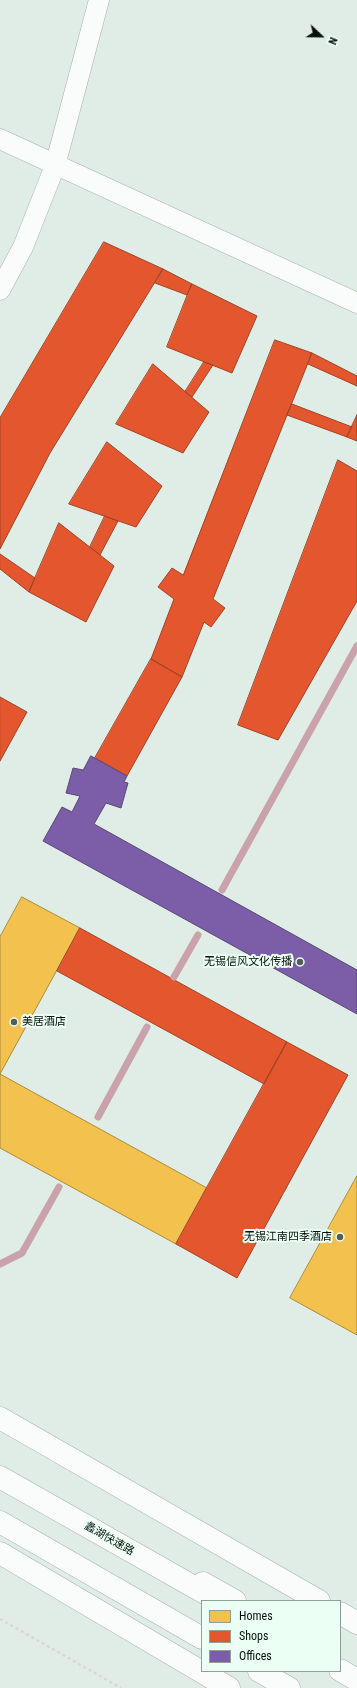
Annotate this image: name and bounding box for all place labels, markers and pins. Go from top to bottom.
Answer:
place label: 无锡信风文化传播 [204,955,292,969]
marker: 无锡信风文化传播 [295,957,305,967]
place label: 美居酒店 [22,1015,66,1029]
marker: 美居酒店 [9,1017,19,1027]
place label: 无锡江南四季酒店 [244,1230,332,1244]
marker: 无锡江南四季酒店 [335,1232,345,1242]

